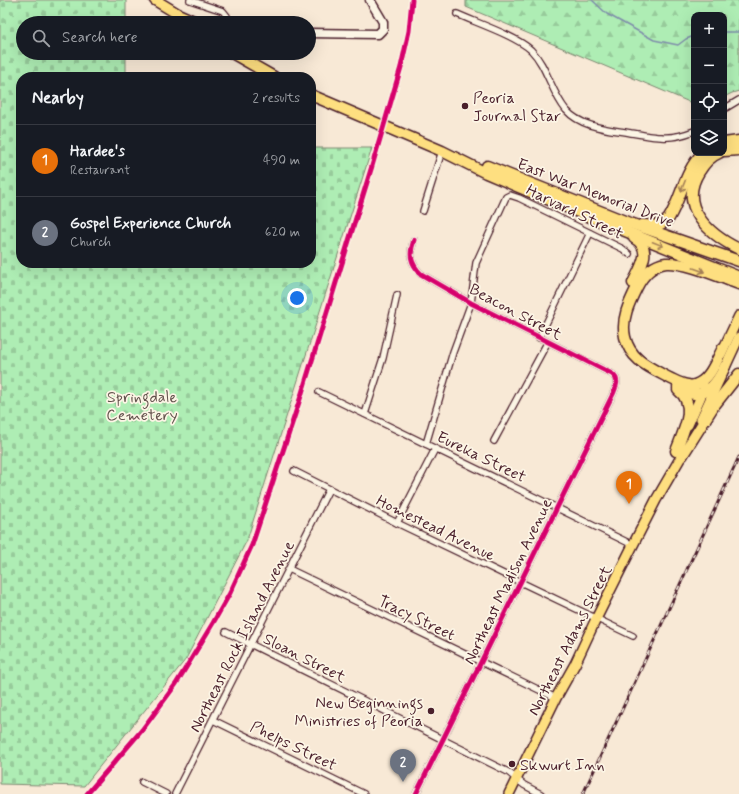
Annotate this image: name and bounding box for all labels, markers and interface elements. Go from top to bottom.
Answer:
map controls [691,12,727,156]
button: + [691,12,727,48]
search box [16,16,316,60]
icon: search [30,27,52,49]
text: Search here [62,28,138,48]
button: − [691,48,727,84]
button: locate [691,84,727,120]
text: Nearby [32,87,84,109]
place label: Peoria Journal Star [473,88,561,127]
text: 2 results [253,90,300,107]
marker: Peoria Journal Star [460,101,470,111]
button: layers [691,120,727,156]
text: Hardee's [70,142,125,162]
text: 1 [42,152,48,169]
text: 490 m [263,152,300,169]
street label: East War Memorial Drive [514,154,677,233]
text: Restaurant [70,162,130,179]
street label: Harvard Street [522,180,627,245]
one-way arrow [679,180,687,192]
text: Gospel Experience Church [70,214,231,234]
text: 2 [42,224,48,241]
text: 620 m [265,224,300,241]
text: Church [70,234,111,251]
one-way arrow [651,241,663,248]
one-way arrow [693,267,705,275]
street label: Beacon Street [465,279,566,346]
your location [287,288,307,308]
park label: Springdale Cemetery [106,387,178,426]
street label: Eureka Street [433,427,530,488]
pin: 1 [616,471,642,504]
street label: Homestead Avenue [372,490,499,566]
street label: Northeast Madison Avenue [459,495,558,668]
street label: Northeast Rock Island Avenue [185,537,300,736]
street label: Northeast Adams Street [523,562,618,719]
street label: Tracy Street [374,591,458,646]
street label: Sloan Street [259,629,350,688]
place label: New Beginnings Ministries of Peoria [295,693,423,732]
marker: New Beginnings Ministries of Peoria [426,706,436,716]
street label: Phelps Street [247,716,340,776]
pin: 2 [390,749,416,782]
place label: Skwurt Inn [520,755,605,776]
marker: Skwurt Inn [507,759,517,769]

